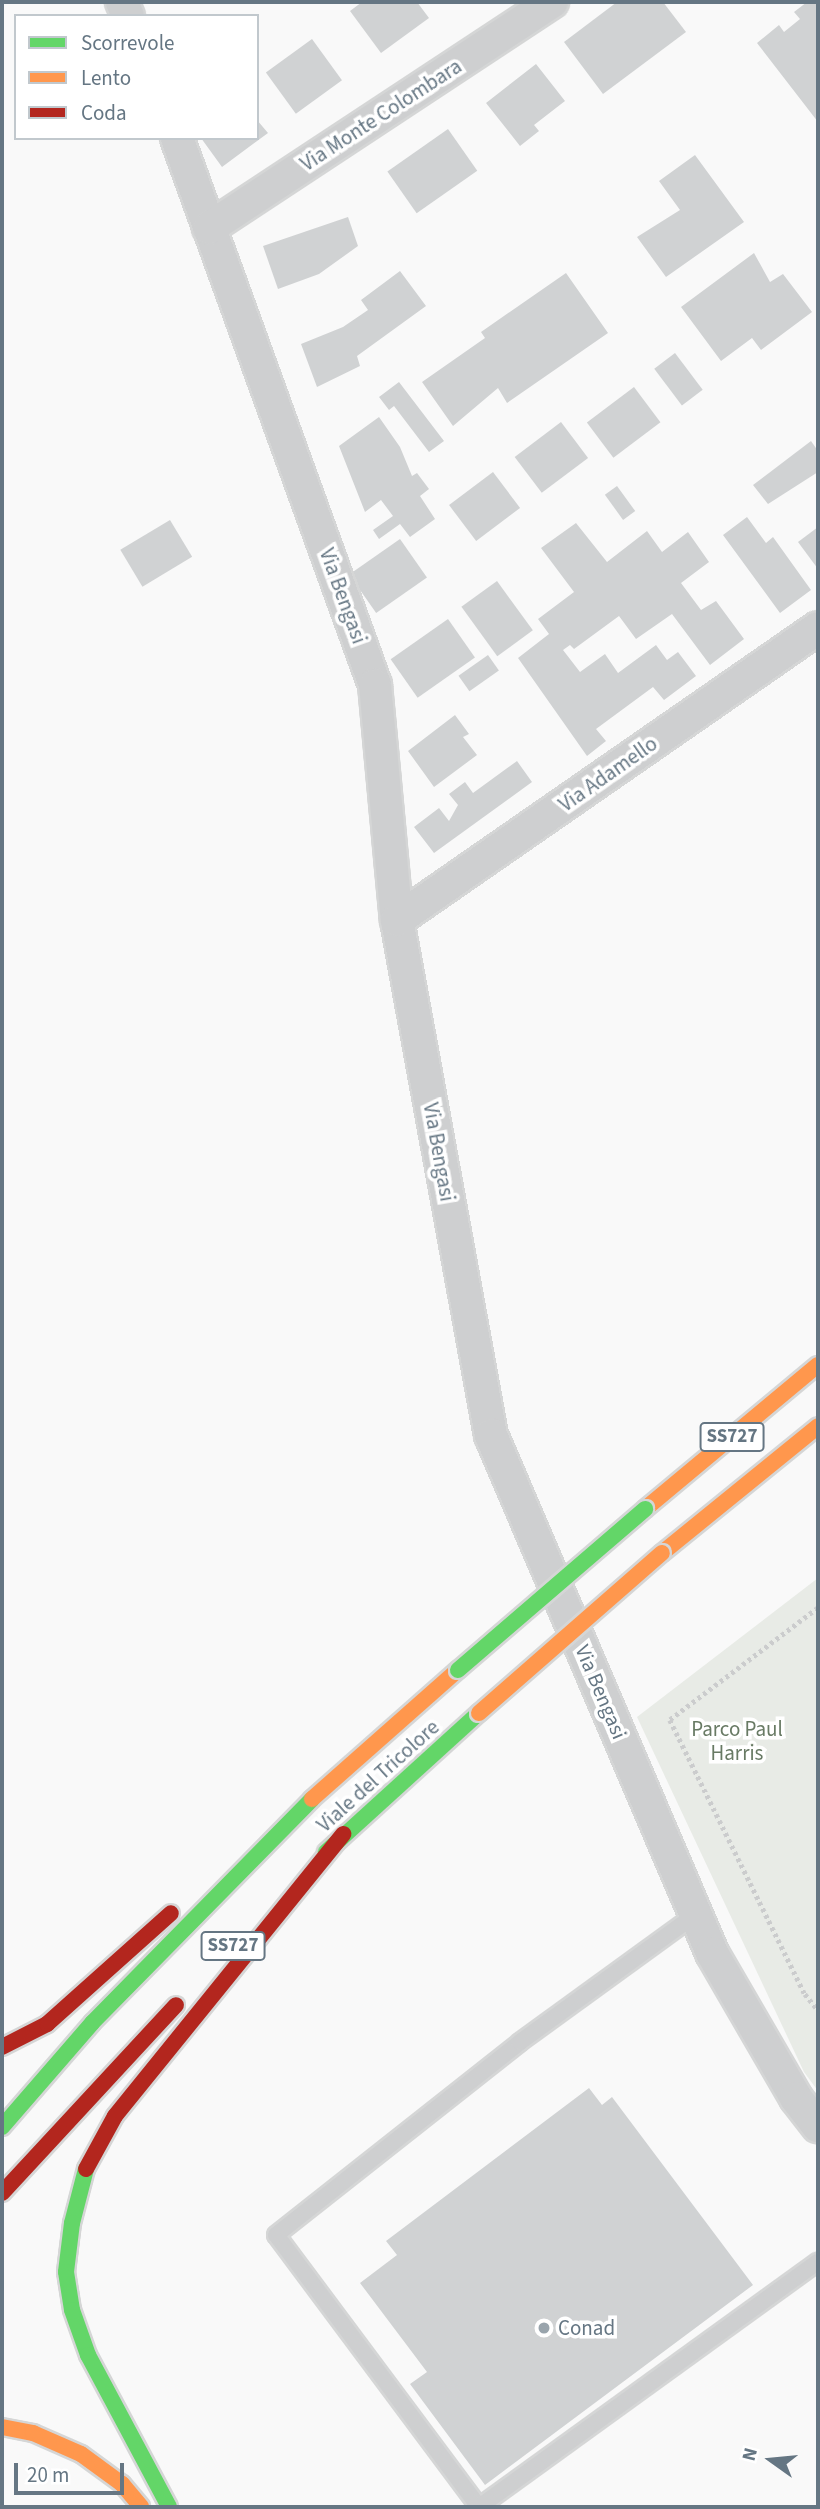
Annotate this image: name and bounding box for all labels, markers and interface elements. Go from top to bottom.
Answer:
legend [14,14,259,140]
text: Scorrevole [81,28,175,58]
street label: Via Monte Colombara [296,53,466,177]
text: Lento [81,63,131,93]
text: Coda [81,98,127,128]
street label: Via Bengasi [314,545,372,647]
street label: Via Adamello [554,731,662,817]
street label: Via Bengasi [418,1101,460,1203]
road number: SS727 [699,1422,765,1452]
street label: Via Bengasi [570,1641,632,1743]
street label: Viale del Tricolore [312,1715,444,1837]
park label: Parco Paul Harris [691,1716,783,1766]
road number: SS727 [200,1930,266,1962]
place label: Conad [558,2315,615,2341]
marker: Conad [536,2320,552,2336]
north arrow [736,2425,806,2495]
text: N [736,2445,765,2464]
scale bar [18,2450,128,2494]
text: 20 m [27,2460,69,2490]

